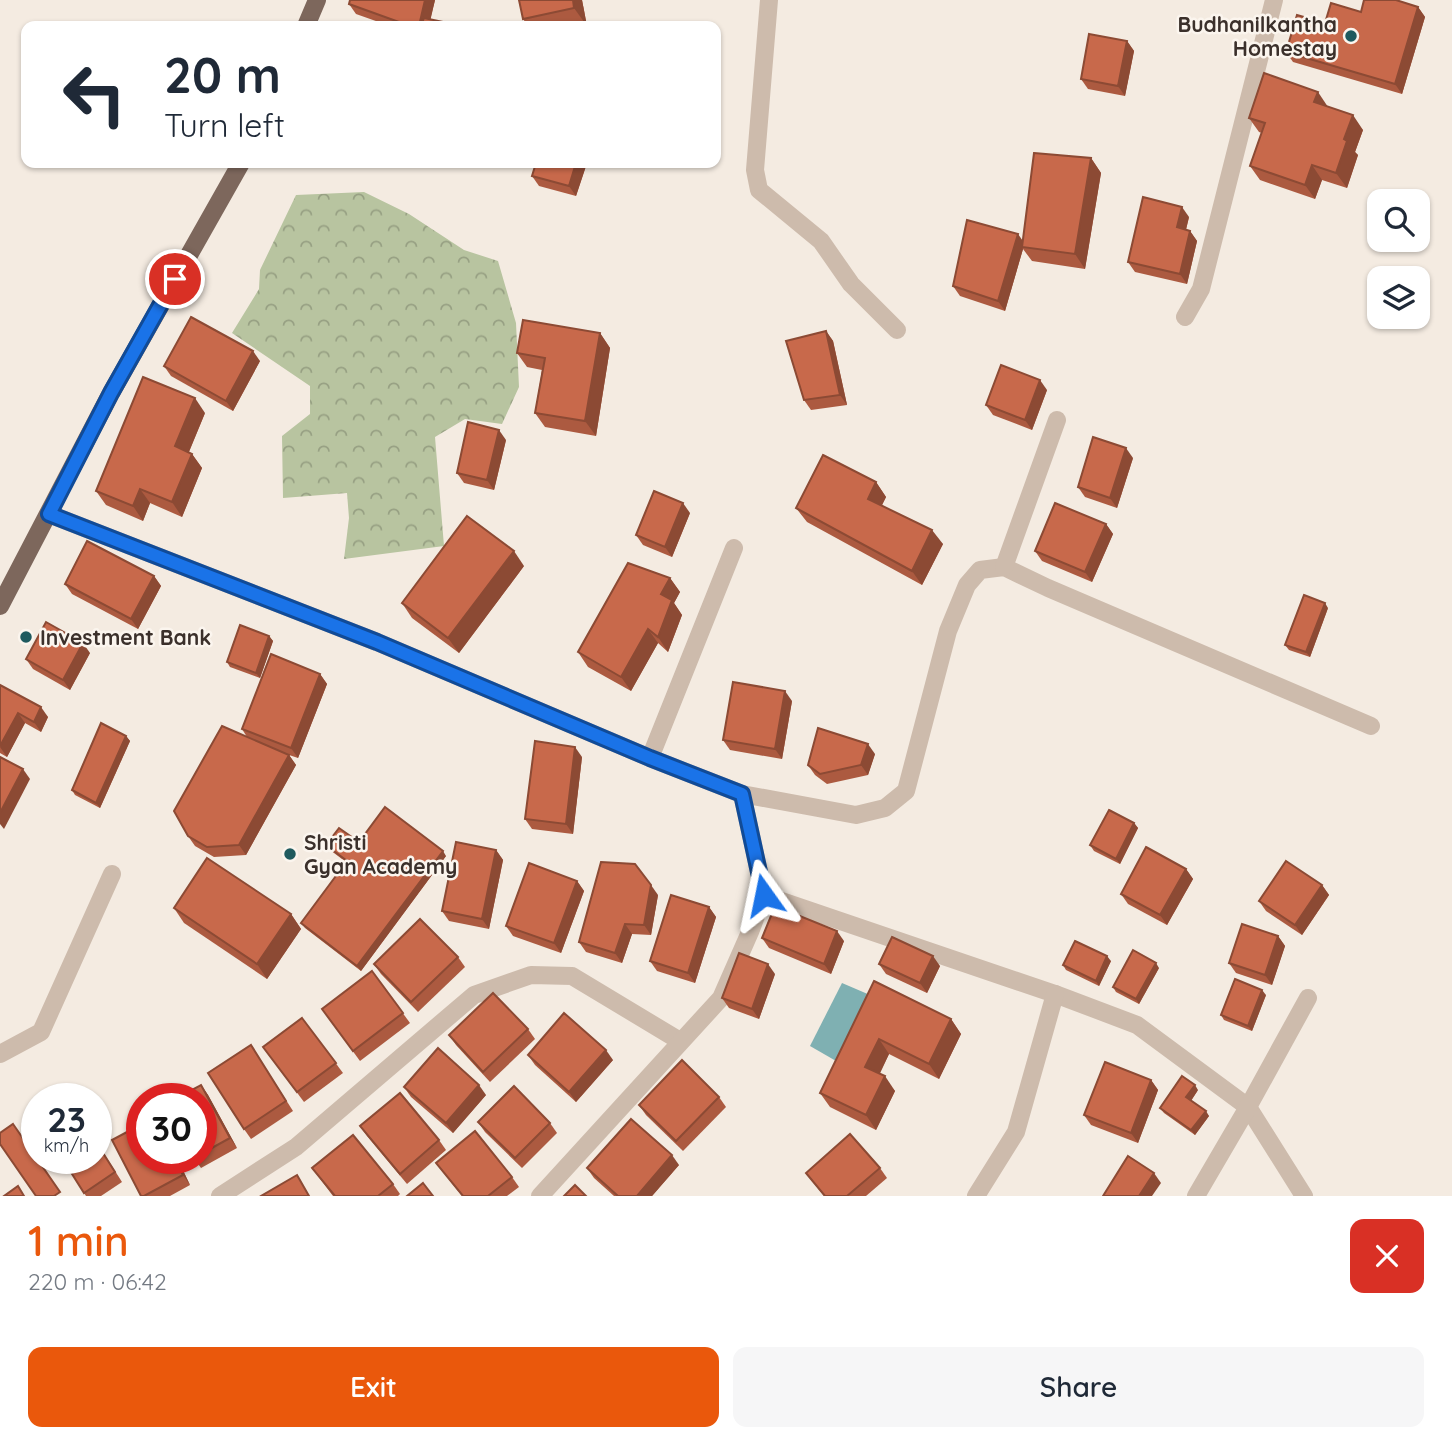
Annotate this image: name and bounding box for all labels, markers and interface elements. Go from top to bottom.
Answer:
place label: Budhanilkantha Homestay [1177,11,1337,61]
marker: Budhanilkantha Homestay [1343,28,1359,44]
text: 20 m [164,44,281,105]
icon: left [49,49,140,140]
text: Turn left [164,105,285,145]
map controls [1367,189,1430,329]
button: search [1367,189,1430,252]
pin [145,249,205,309]
icon: arrive [156,260,194,298]
button: layers [1367,266,1430,329]
place label: Investment Bank [40,624,211,650]
marker: Investment Bank [18,629,34,645]
place label: Shristi Gyan Academy [304,829,457,879]
marker: Shristi Gyan Academy [282,846,298,862]
position arrow [727,858,801,932]
speed limit sign: 30 [126,1083,217,1174]
text: 23 [47,1097,86,1141]
text: km/h [44,1134,89,1157]
text: 1 min [28,1214,129,1267]
button: close [1350,1219,1424,1293]
text: 220 m · 06:42 [28,1267,167,1296]
button: Exit [28,1347,719,1427]
button: Share [733,1347,1424,1427]

